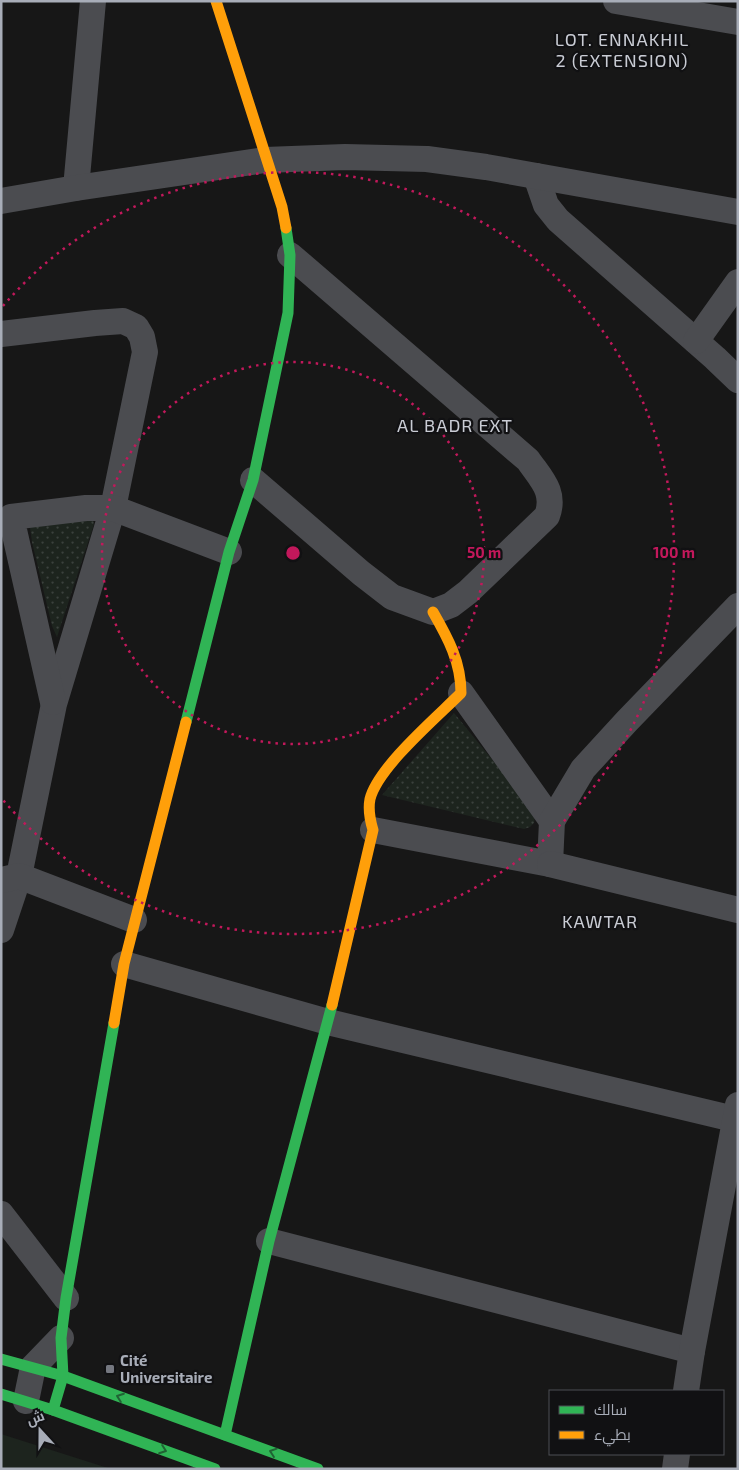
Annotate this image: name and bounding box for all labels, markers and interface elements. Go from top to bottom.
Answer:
district label: LOT. ENNAKHIL 2 (EXTENSION) [555,28,689,71]
district label: AL BADR EXT [397,414,513,436]
text: 50 m [467,543,501,561]
text: 100 m [653,543,695,561]
centre of rings [284,544,302,562]
district label: KAWTAR [562,910,638,932]
place label: Cité Universitaire [120,1351,212,1386]
marker: Cité Universitaire [104,1363,116,1375]
legend [549,1390,724,1455]
one-way arrow [116,1393,125,1403]
text: سالك [594,1400,627,1418]
north arrow [15,1405,65,1455]
text: ش [24,1406,47,1429]
text: بطيء [594,1425,631,1447]
one-way arrow [158,1444,167,1454]
one-way arrow [269,1448,277,1458]

